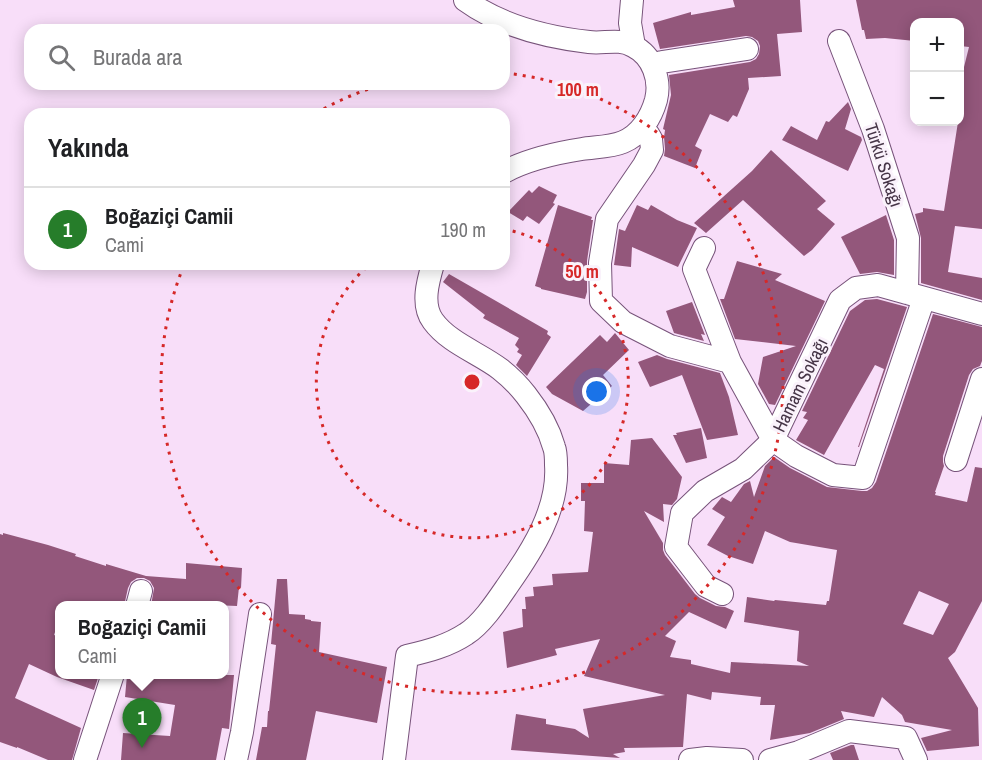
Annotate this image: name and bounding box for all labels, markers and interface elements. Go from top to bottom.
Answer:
map controls [910,18,964,126]
button: + [910,18,964,72]
search box [24,24,510,90]
icon: search [45,41,78,74]
text: Burada ara [93,42,182,72]
button: − [910,72,964,126]
text: 100 m [557,77,599,102]
street label: Türkü Sokağı [859,120,909,210]
text: Yakında [48,130,129,165]
text: Boğaziçi Camii [105,201,233,231]
text: 1 [63,216,72,243]
text: 190 m [440,216,486,243]
text: Cami [105,231,144,258]
text: 50 m [565,259,599,284]
street label: Hamam Sokağı [766,334,834,436]
centre of rings [462,372,482,392]
your location [582,377,611,406]
popup [55,601,229,679]
text: Boğaziçi Camii [78,612,206,642]
text: Cami [78,642,117,669]
pin: 1 [122,698,162,748]

